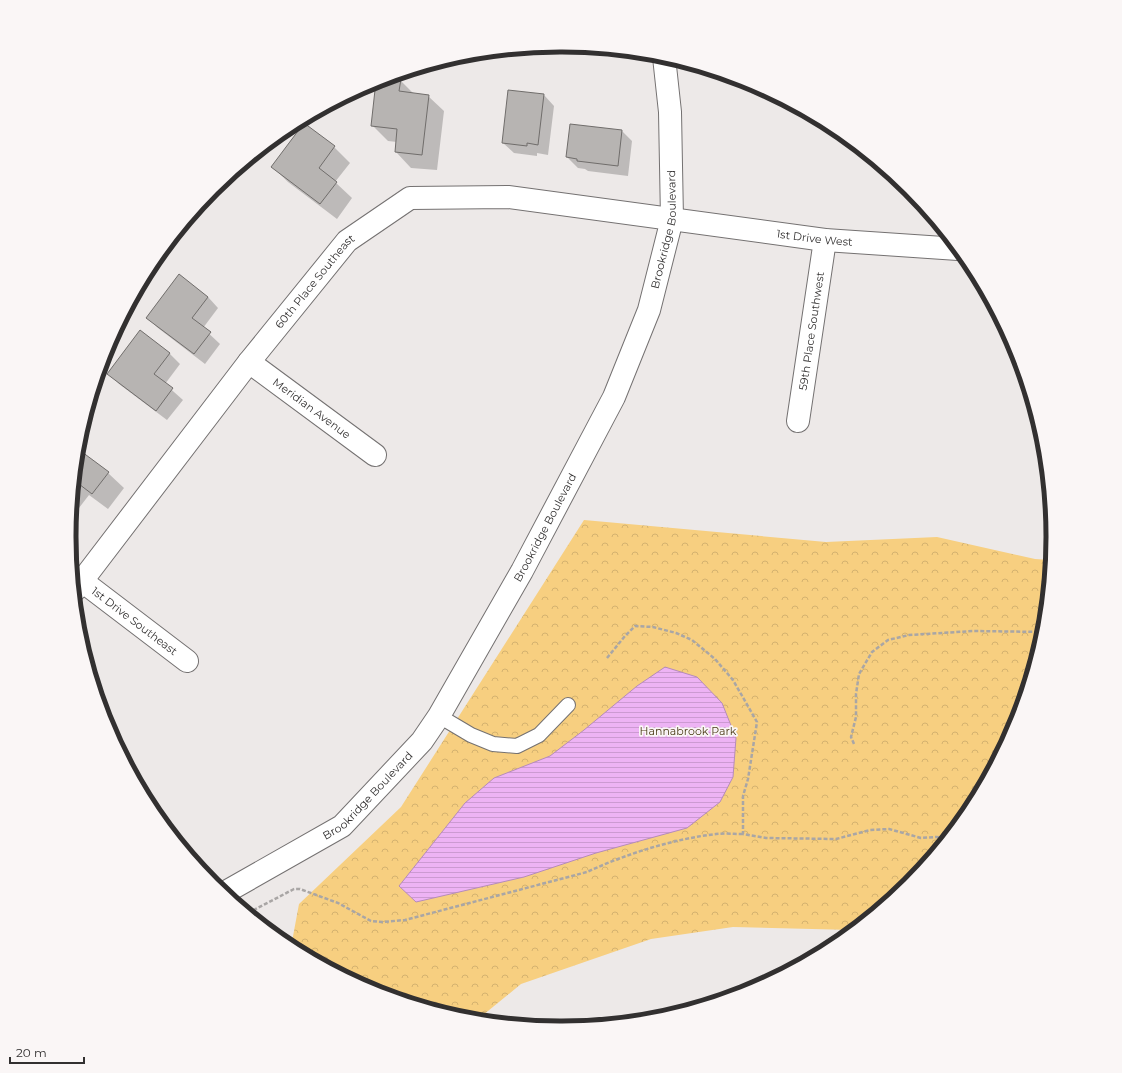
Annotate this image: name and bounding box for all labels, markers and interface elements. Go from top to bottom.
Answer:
street label: Brookridge Boulevard [648,170,679,290]
street label: 1st Drive West [776,226,854,249]
street label: 60th Place Southeast [272,231,357,331]
street label: 59th Place Southwest [796,270,827,391]
street label: Meridian Avenue [270,375,354,442]
street label: Brookridge Boulevard [510,471,579,584]
street label: 1st Drive Southeast [89,584,181,658]
park label: Hannabrook Park [640,724,737,738]
street label: Brookridge Boulevard [320,749,415,843]
scale bar [10,1039,84,1065]
text: 20 m [16,1045,47,1060]

